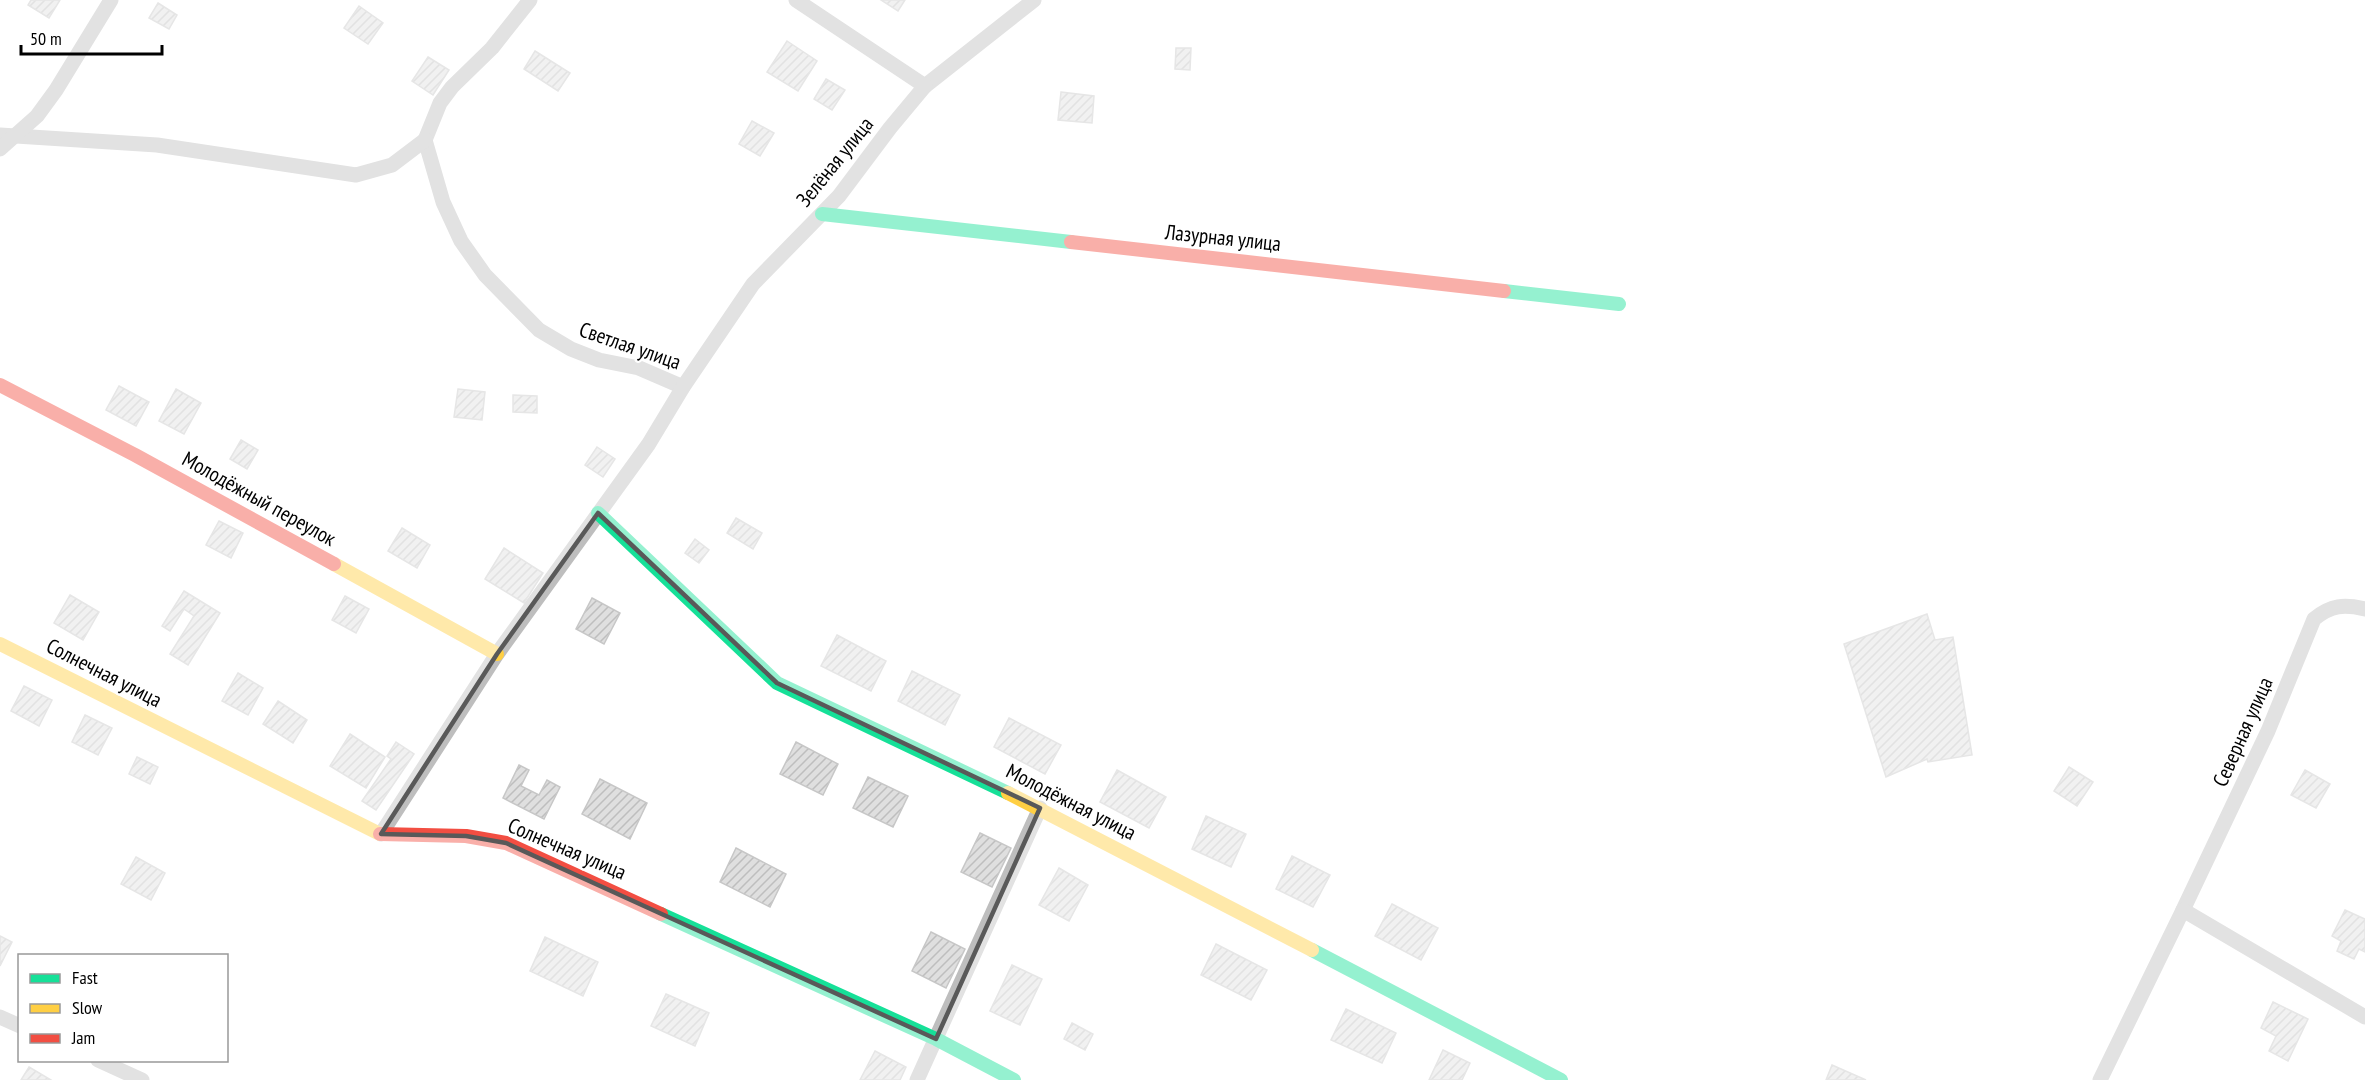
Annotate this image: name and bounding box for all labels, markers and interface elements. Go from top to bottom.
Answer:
scale bar [21,18,162,56]
text: 50 m [30,27,62,50]
street label: Зелёная улица [790,111,879,212]
street label: Лазурная улица [1163,218,1282,257]
street label: Светлая улица [576,316,684,375]
street label: Молодёжный переулок [178,445,341,552]
street label: Солнечная улица [42,632,166,713]
street label: Северная улица [2206,673,2279,791]
street label: Молодёжная улица [1002,757,1141,846]
street label: Солнечная улица [504,812,630,886]
legend [18,954,228,1062]
text: Fast [72,966,98,989]
text: Slow [72,996,103,1019]
text: Jam [71,1026,95,1049]

